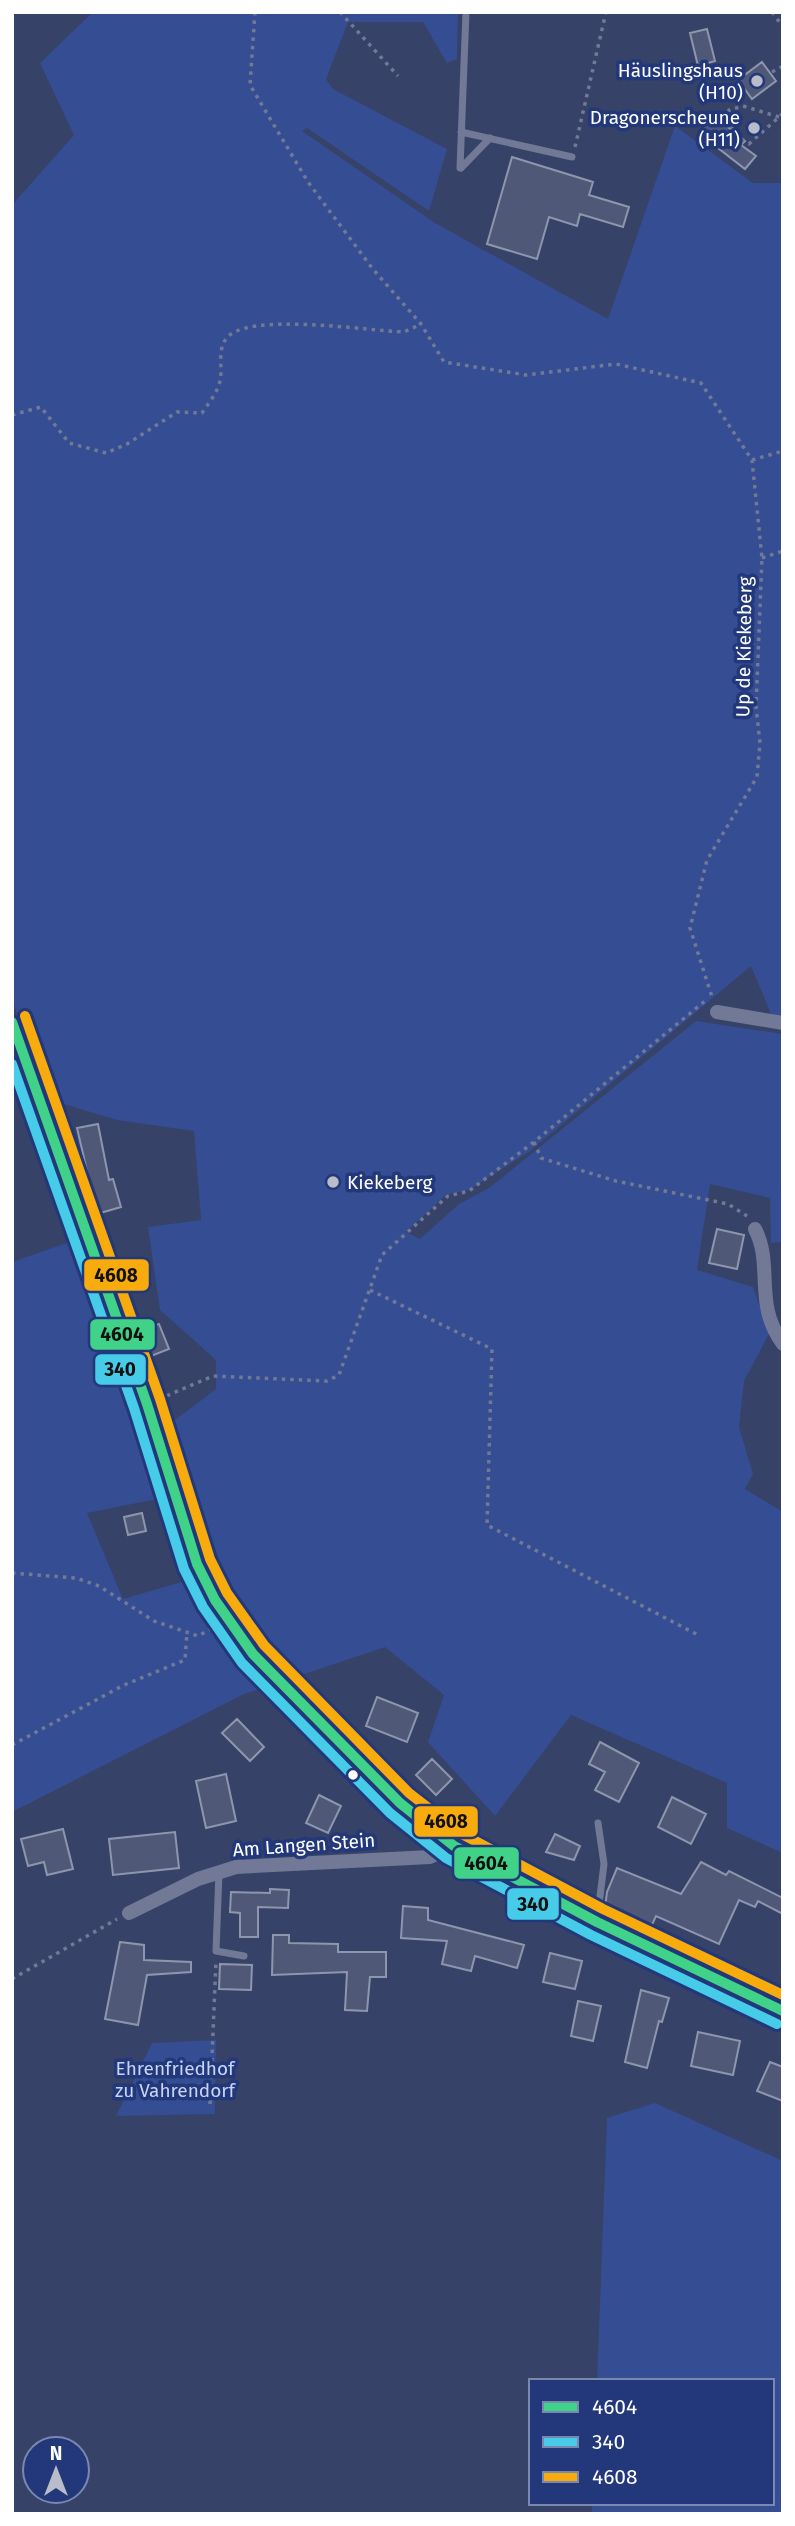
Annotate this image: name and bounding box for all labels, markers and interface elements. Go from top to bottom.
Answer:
place label: Häuslingshaus (H10) [618,59,743,104]
marker: Häuslingshaus (H10) [749,73,765,89]
place label: Dragonerscheune (H11) [590,106,740,151]
marker: Dragonerscheune (H11) [746,120,762,136]
street label: Up de Kiekeberg [731,576,757,718]
place label: Kiekeberg [347,1171,433,1194]
marker: Kiekeberg [325,1174,341,1190]
line badge: 4608 [83,1258,150,1292]
text: 4608 [94,1264,138,1287]
line badge: 4604 [89,1318,156,1351]
text: 4604 [100,1323,144,1346]
line badge: 340 [94,1353,147,1386]
text: 340 [103,1358,136,1381]
unlabelled marker [346,1768,360,1782]
line badge: 4608 [413,1805,479,1838]
text: 4608 [424,1810,468,1833]
street label: Am Langen Stein [232,1829,376,1861]
line badge: 4604 [453,1846,520,1880]
text: 4604 [464,1852,508,1875]
line badge: 340 [506,1887,560,1921]
text: 340 [516,1893,549,1916]
park label: Ehrenfriedhof zu Vahrendorf [115,2057,237,2102]
legend [529,2379,774,2505]
text: 4604 [592,2394,637,2420]
text: 340 [592,2429,625,2455]
north arrow [21,2435,91,2505]
text: N [50,2442,62,2465]
text: 4608 [592,2464,638,2490]

